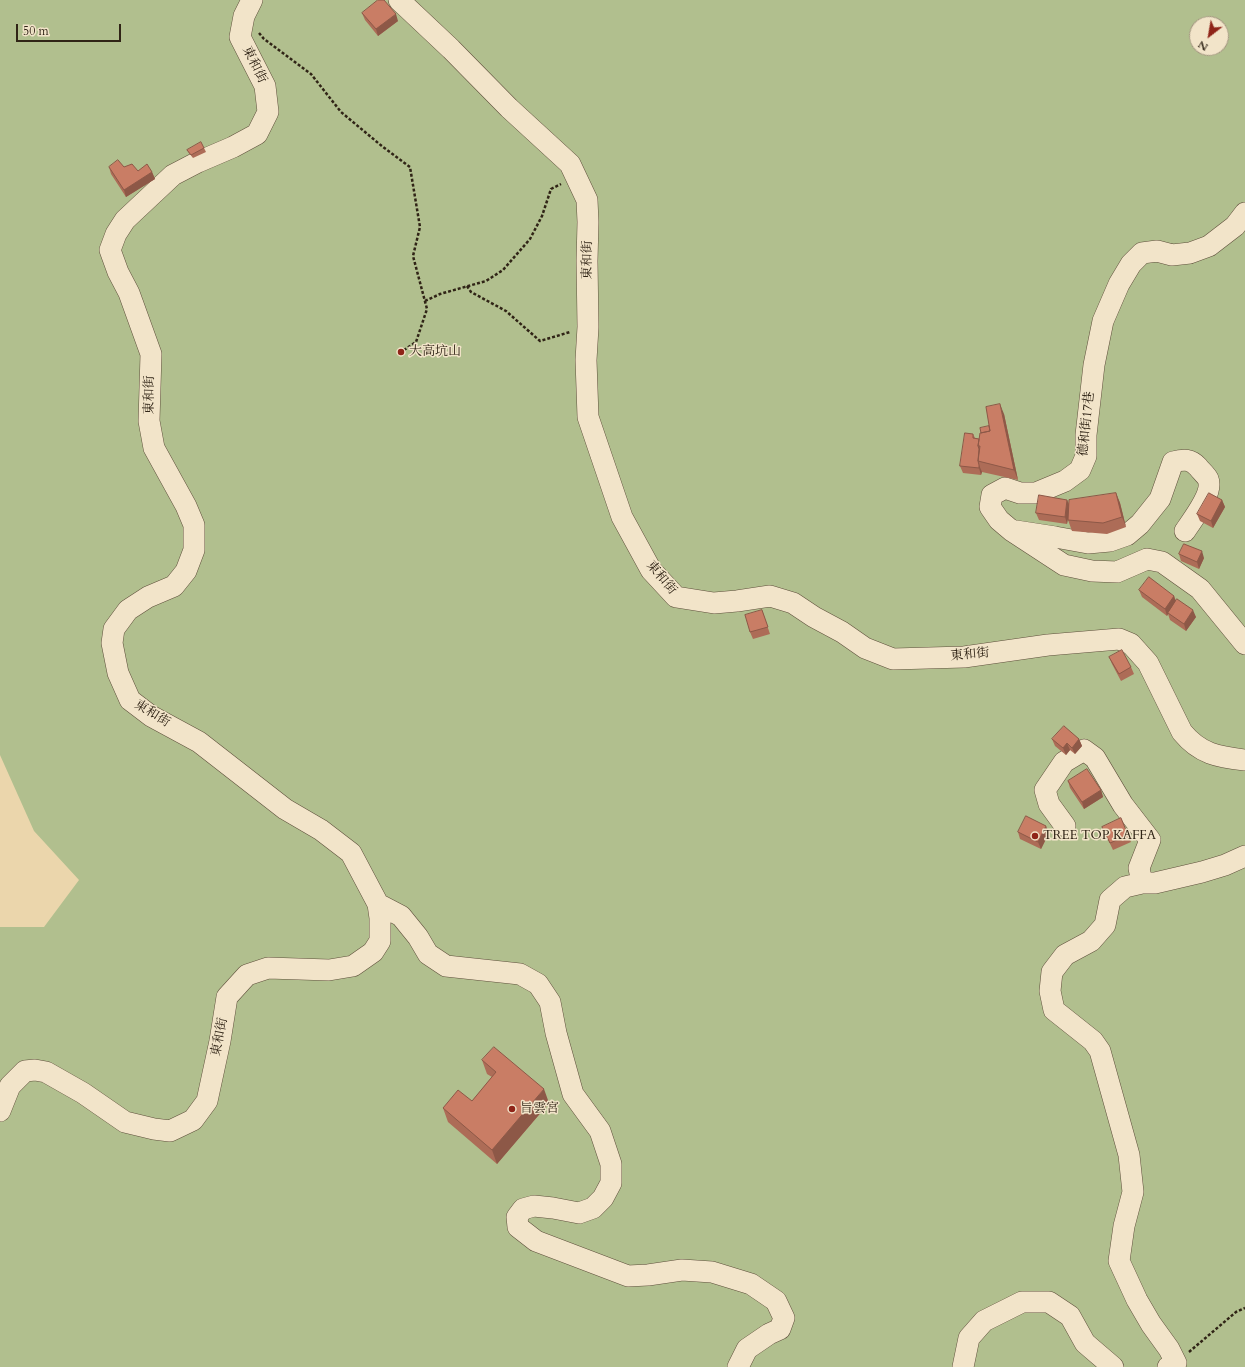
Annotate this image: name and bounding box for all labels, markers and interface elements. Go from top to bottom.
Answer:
scale bar [18,16,123,42]
north arrow [1189,16,1229,56]
text: 50 m [23,23,49,39]
text: N [1195,37,1211,55]
street label: 東和街 [238,44,270,86]
street label: 東和街 [580,240,596,280]
place label: 大高坑山 [409,344,461,360]
marker: 大高坑山 [396,347,406,357]
street label: 東和街 [142,375,158,415]
street label: 德和街17巷 [1076,391,1098,457]
street label: 東和街 [642,558,680,598]
street label: 東和街 [950,646,990,664]
street label: 東和街 [131,697,173,731]
place label: TREE TOP KAFFA [1043,828,1156,844]
marker: TREE TOP KAFFA [1030,831,1040,841]
street label: 東和街 [209,1016,231,1058]
place label: 旨雲宮 [520,1101,559,1117]
marker: 旨雲宮 [507,1104,517,1114]

